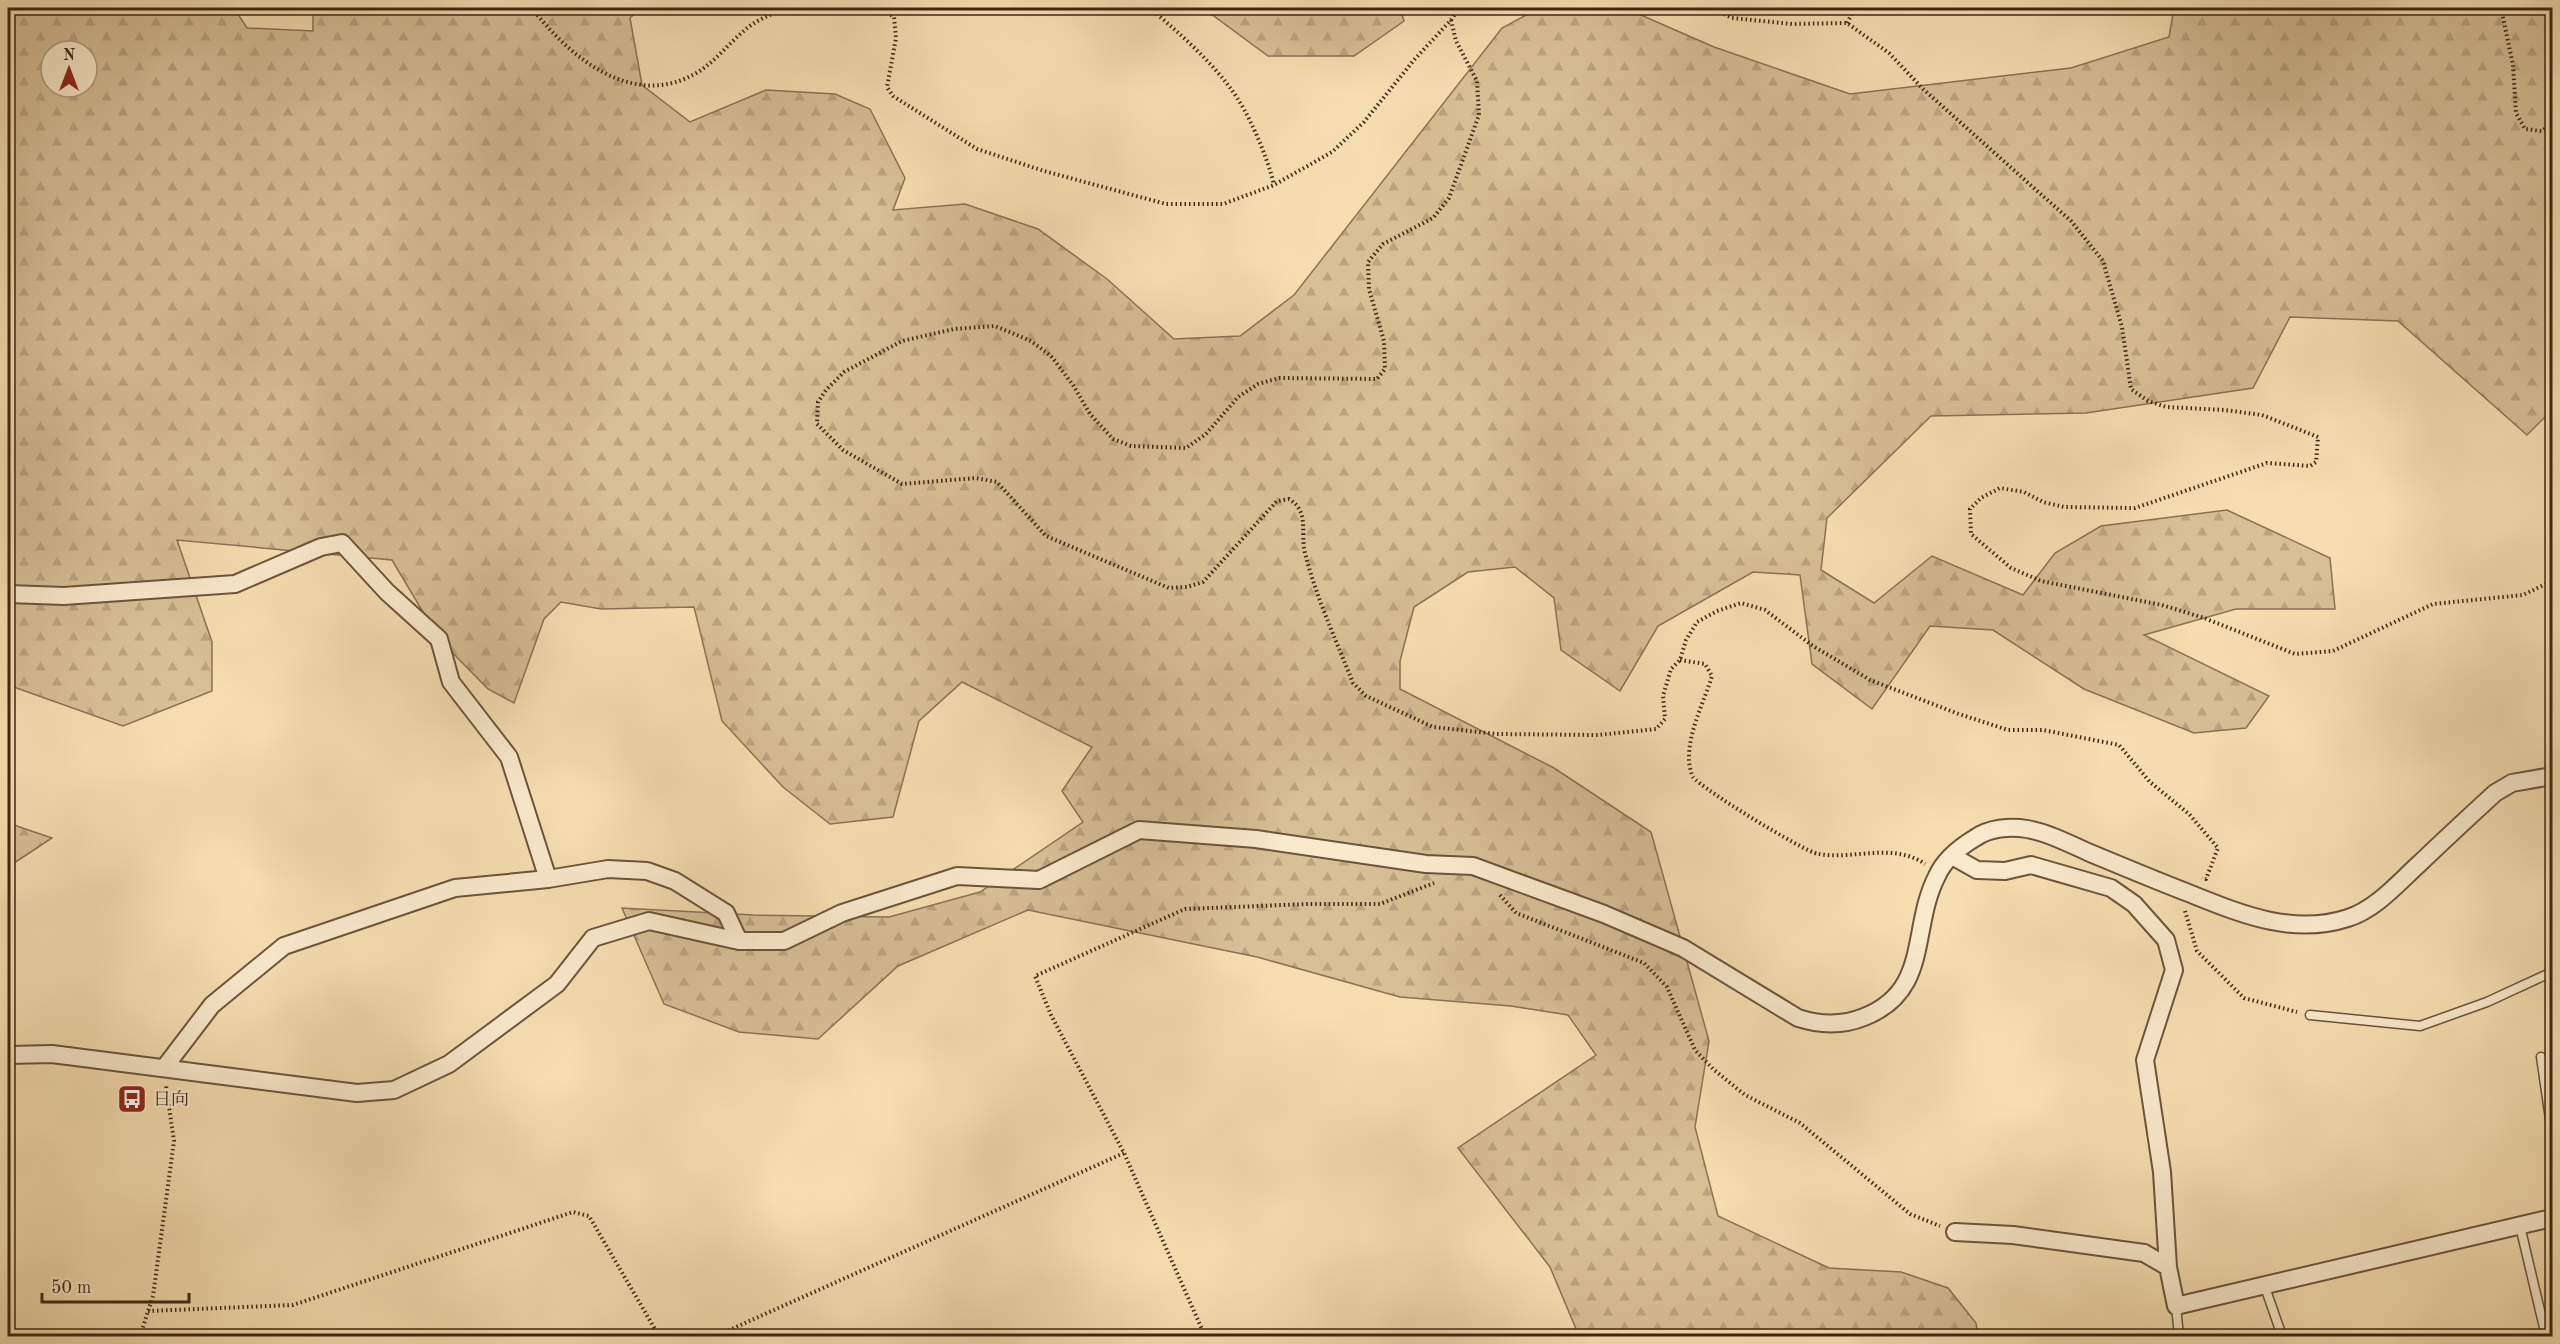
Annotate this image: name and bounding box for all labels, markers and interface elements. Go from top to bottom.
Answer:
north arrow [39,39,99,99]
text: N [63,48,76,64]
bus stop icon: 日向 [116,1083,148,1115]
place label: 日向 [153,1089,189,1109]
scale bar [42,1266,189,1304]
text: 50 m [51,1279,91,1297]

